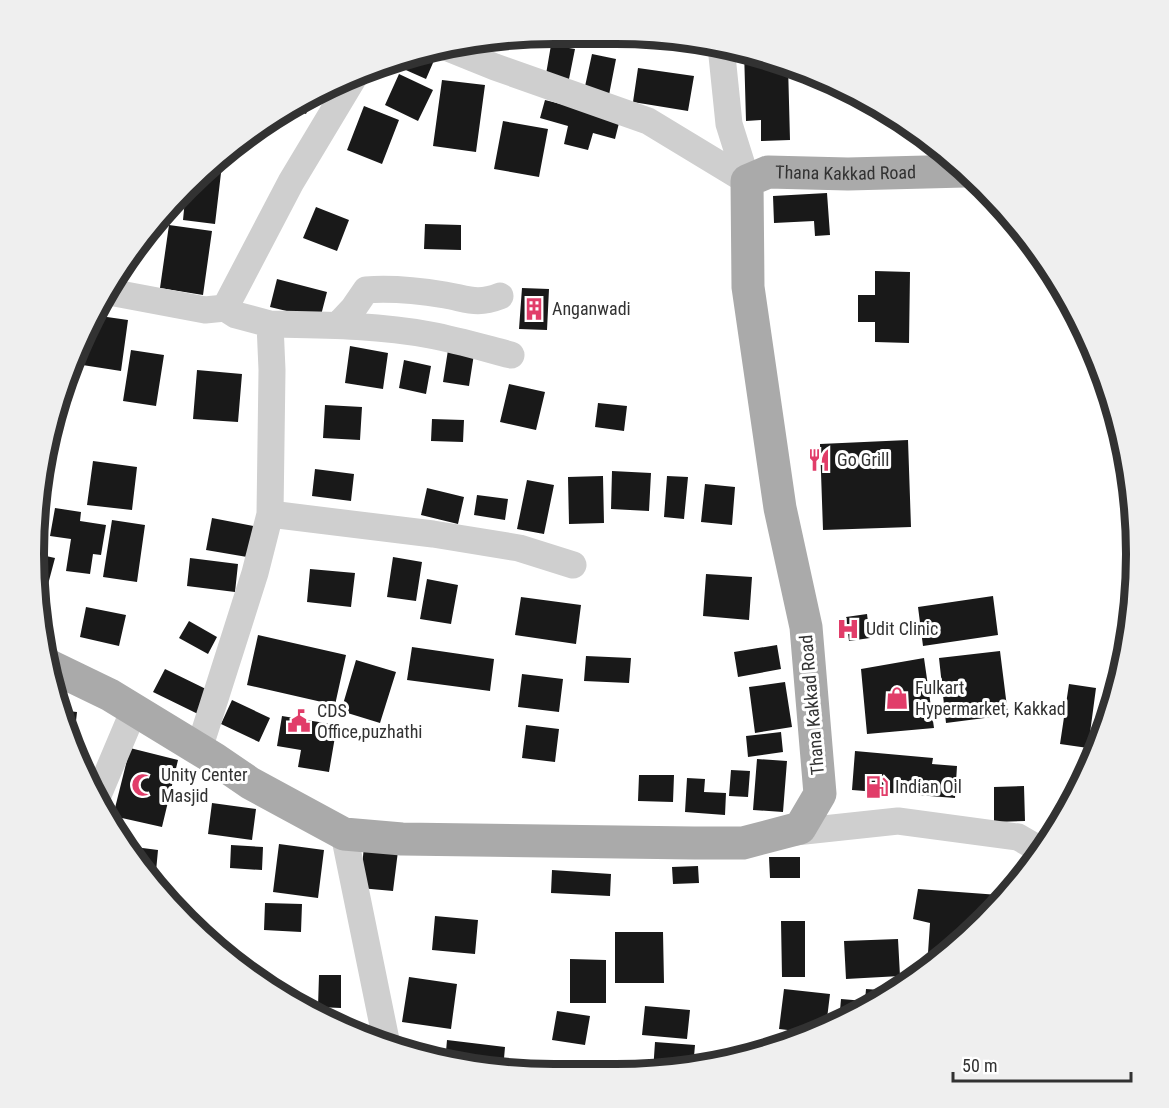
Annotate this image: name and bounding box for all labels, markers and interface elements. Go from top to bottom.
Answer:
street label: Thana Kakkad Road [775,161,916,184]
building icon: Anganwadi [521,296,547,322]
place label: Anganwadi [552,298,631,319]
restaurant icon: Go Grill [806,447,832,473]
place label: Go Grill [837,449,889,470]
hospital icon: Udit Clinic [835,616,861,642]
place label: Udit Clinic [866,618,938,639]
street label: Thana Kakkad Road [795,634,828,776]
place label: Fulkart Hypermarket, Kakkad [915,677,1066,719]
shop icon: Fulkart Hypermarket, Kakkad [884,685,910,711]
place label: CDS Office,puzhathi [317,700,422,742]
public building icon: CDS Office,puzhathi [286,708,312,734]
place label: Unity Center Masjid [161,764,248,806]
mosque icon: Unity Center Masjid [130,772,156,798]
fuel station icon: Indian Oil [864,774,890,800]
place label: Indian Oil [895,776,962,797]
scale bar [953,1045,1132,1083]
text: 50 m [962,1055,997,1076]

